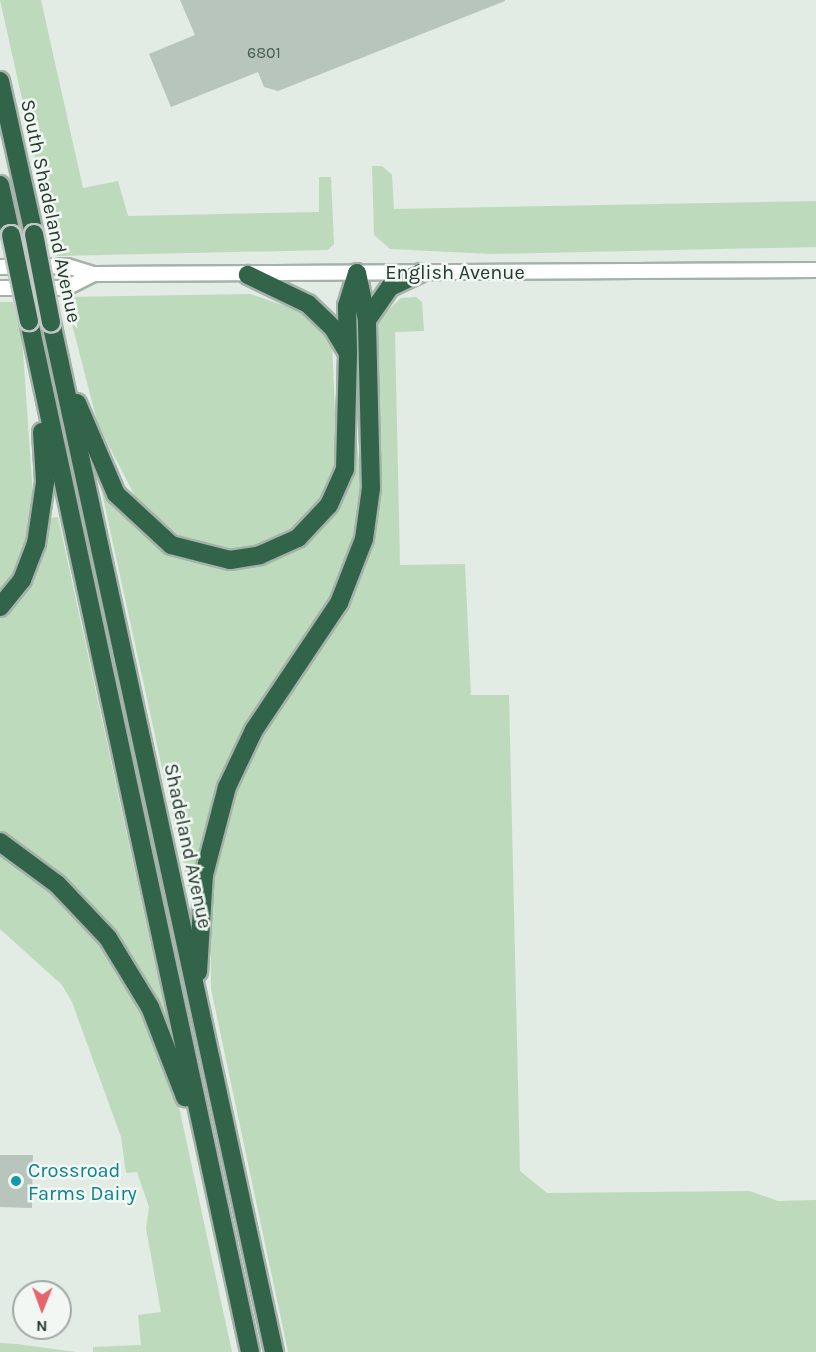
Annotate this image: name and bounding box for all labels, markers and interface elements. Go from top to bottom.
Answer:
house number: 6801 [247,43,281,63]
street label: South Shadeland Avenue [16,97,86,325]
street label: English Avenue [385,260,525,284]
street label: Shadeland Avenue [159,761,217,931]
place label: Crossroad Farms Dairy [28,1158,137,1205]
marker: Crossroad Farms Dairy [9,1174,23,1188]
north arrow [12,1280,72,1340]
text: N [36,1317,48,1336]

